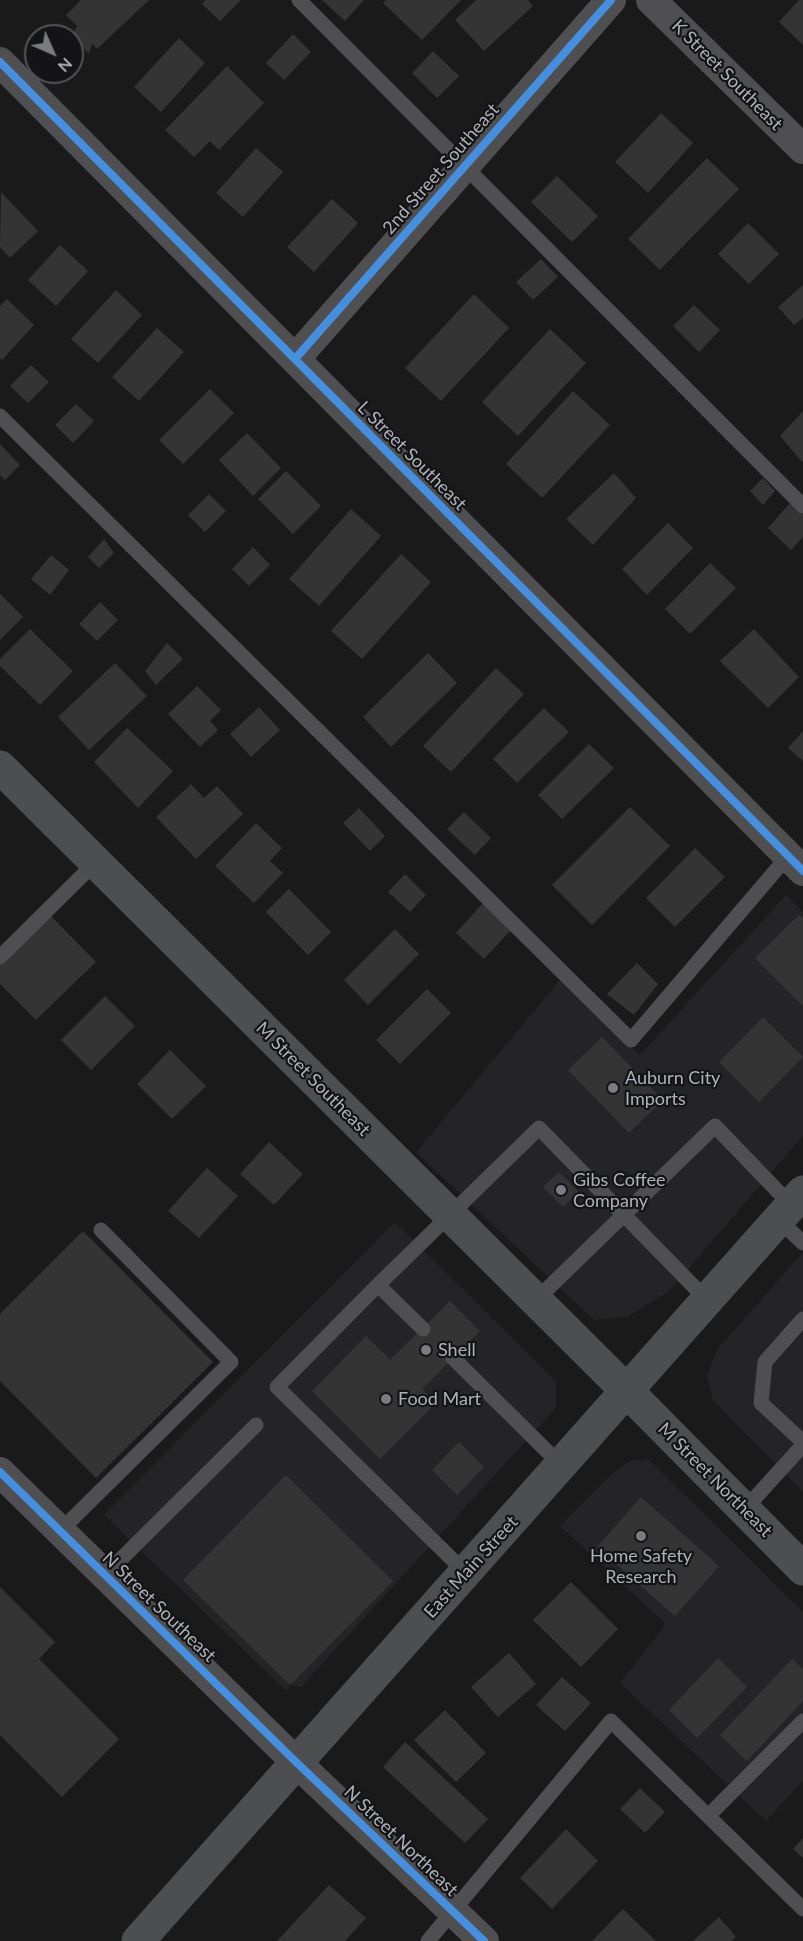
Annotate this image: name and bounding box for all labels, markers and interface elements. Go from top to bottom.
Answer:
street label: K Street Southeast [667,15,787,135]
north arrow [24,24,84,84]
text: N [55,55,77,77]
street label: 2nd Street Southeast [378,99,504,239]
street label: L Street Southeast [353,397,471,515]
street label: M Street Southeast [251,1017,375,1141]
place label: Auburn City Imports [625,1067,720,1110]
marker: Auburn City Imports [606,1081,620,1095]
place label: Gibs Coffee Company [573,1169,665,1212]
marker: Gibs Coffee Company [554,1183,568,1197]
place label: Shell [438,1339,476,1361]
marker: Shell [419,1343,433,1357]
place label: Food Mart [398,1388,481,1410]
marker: Food Mart [379,1392,393,1406]
street label: M Street Northeast [653,1418,777,1542]
street label: East Main Street [420,1512,522,1622]
marker: Home Safety Research [634,1529,648,1543]
place label: Home Safety Research [590,1545,692,1588]
street label: N Street Southeast [98,1547,220,1667]
street label: N Street Northeast [340,1781,462,1901]

